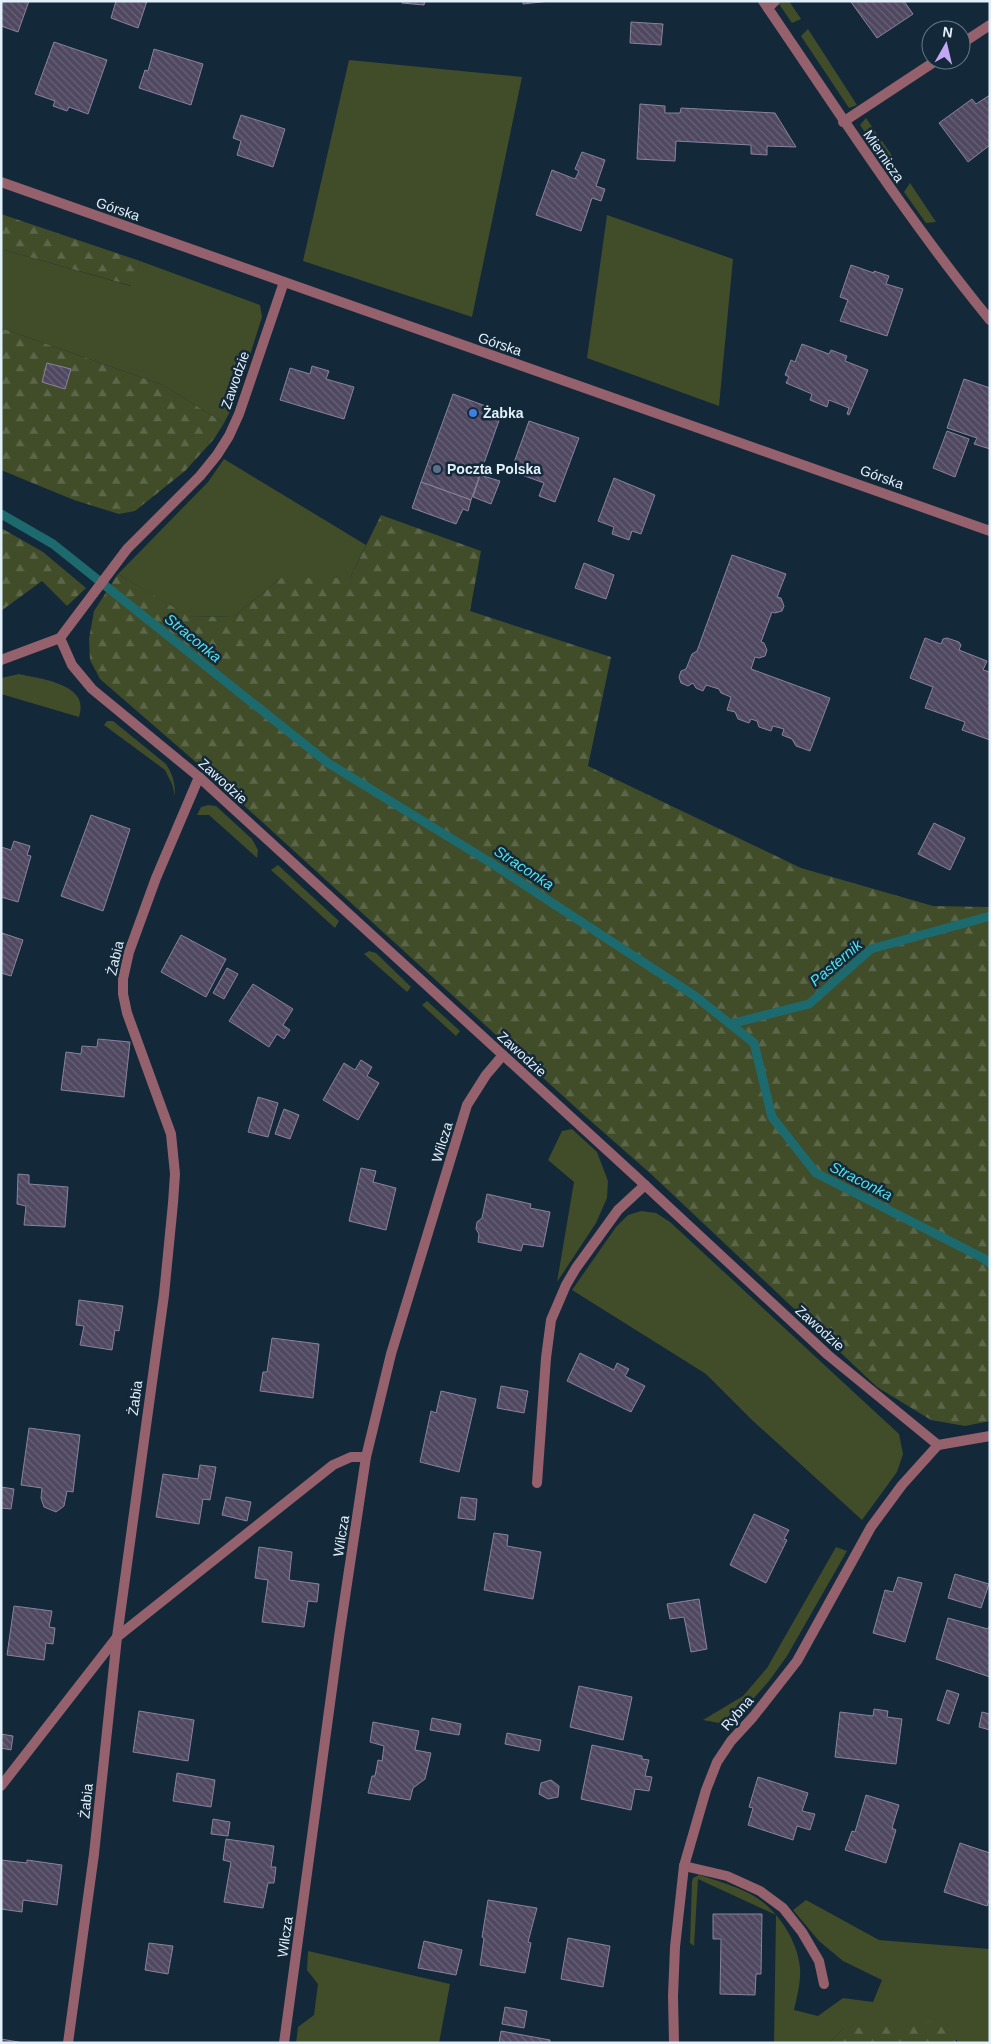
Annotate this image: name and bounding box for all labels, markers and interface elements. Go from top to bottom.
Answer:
north arrow [921,20,971,70]
text: N [942,23,954,41]
street label: Miernicza [860,127,908,185]
street label: Górska [94,194,142,224]
street label: Górska [476,329,524,359]
street label: Zawodzie [218,349,252,411]
place label: Żabka [483,405,524,421]
marker: Żabka [467,407,479,419]
place label: Poczta Polska [447,461,541,477]
street label: Górska [858,462,906,492]
marker: Poczta Polska [431,463,443,475]
water label: Straconka [162,610,225,665]
street label: Zawodzie [195,755,251,807]
water label: Straconka [491,842,557,893]
water label: Pasternik [806,935,866,989]
street label: Żabia [102,939,127,977]
street label: Zawodzie [494,1028,550,1080]
street label: Wilcza [428,1120,456,1164]
water label: Straconka [827,1158,895,1203]
street label: Zawodzie [792,1302,848,1354]
street label: Żabia [124,1379,145,1416]
street label: Wilcza [330,1514,352,1558]
street label: Rybna [718,1692,756,1734]
street label: Żabia [75,1782,96,1819]
street label: Wilcza [274,1915,296,1959]

